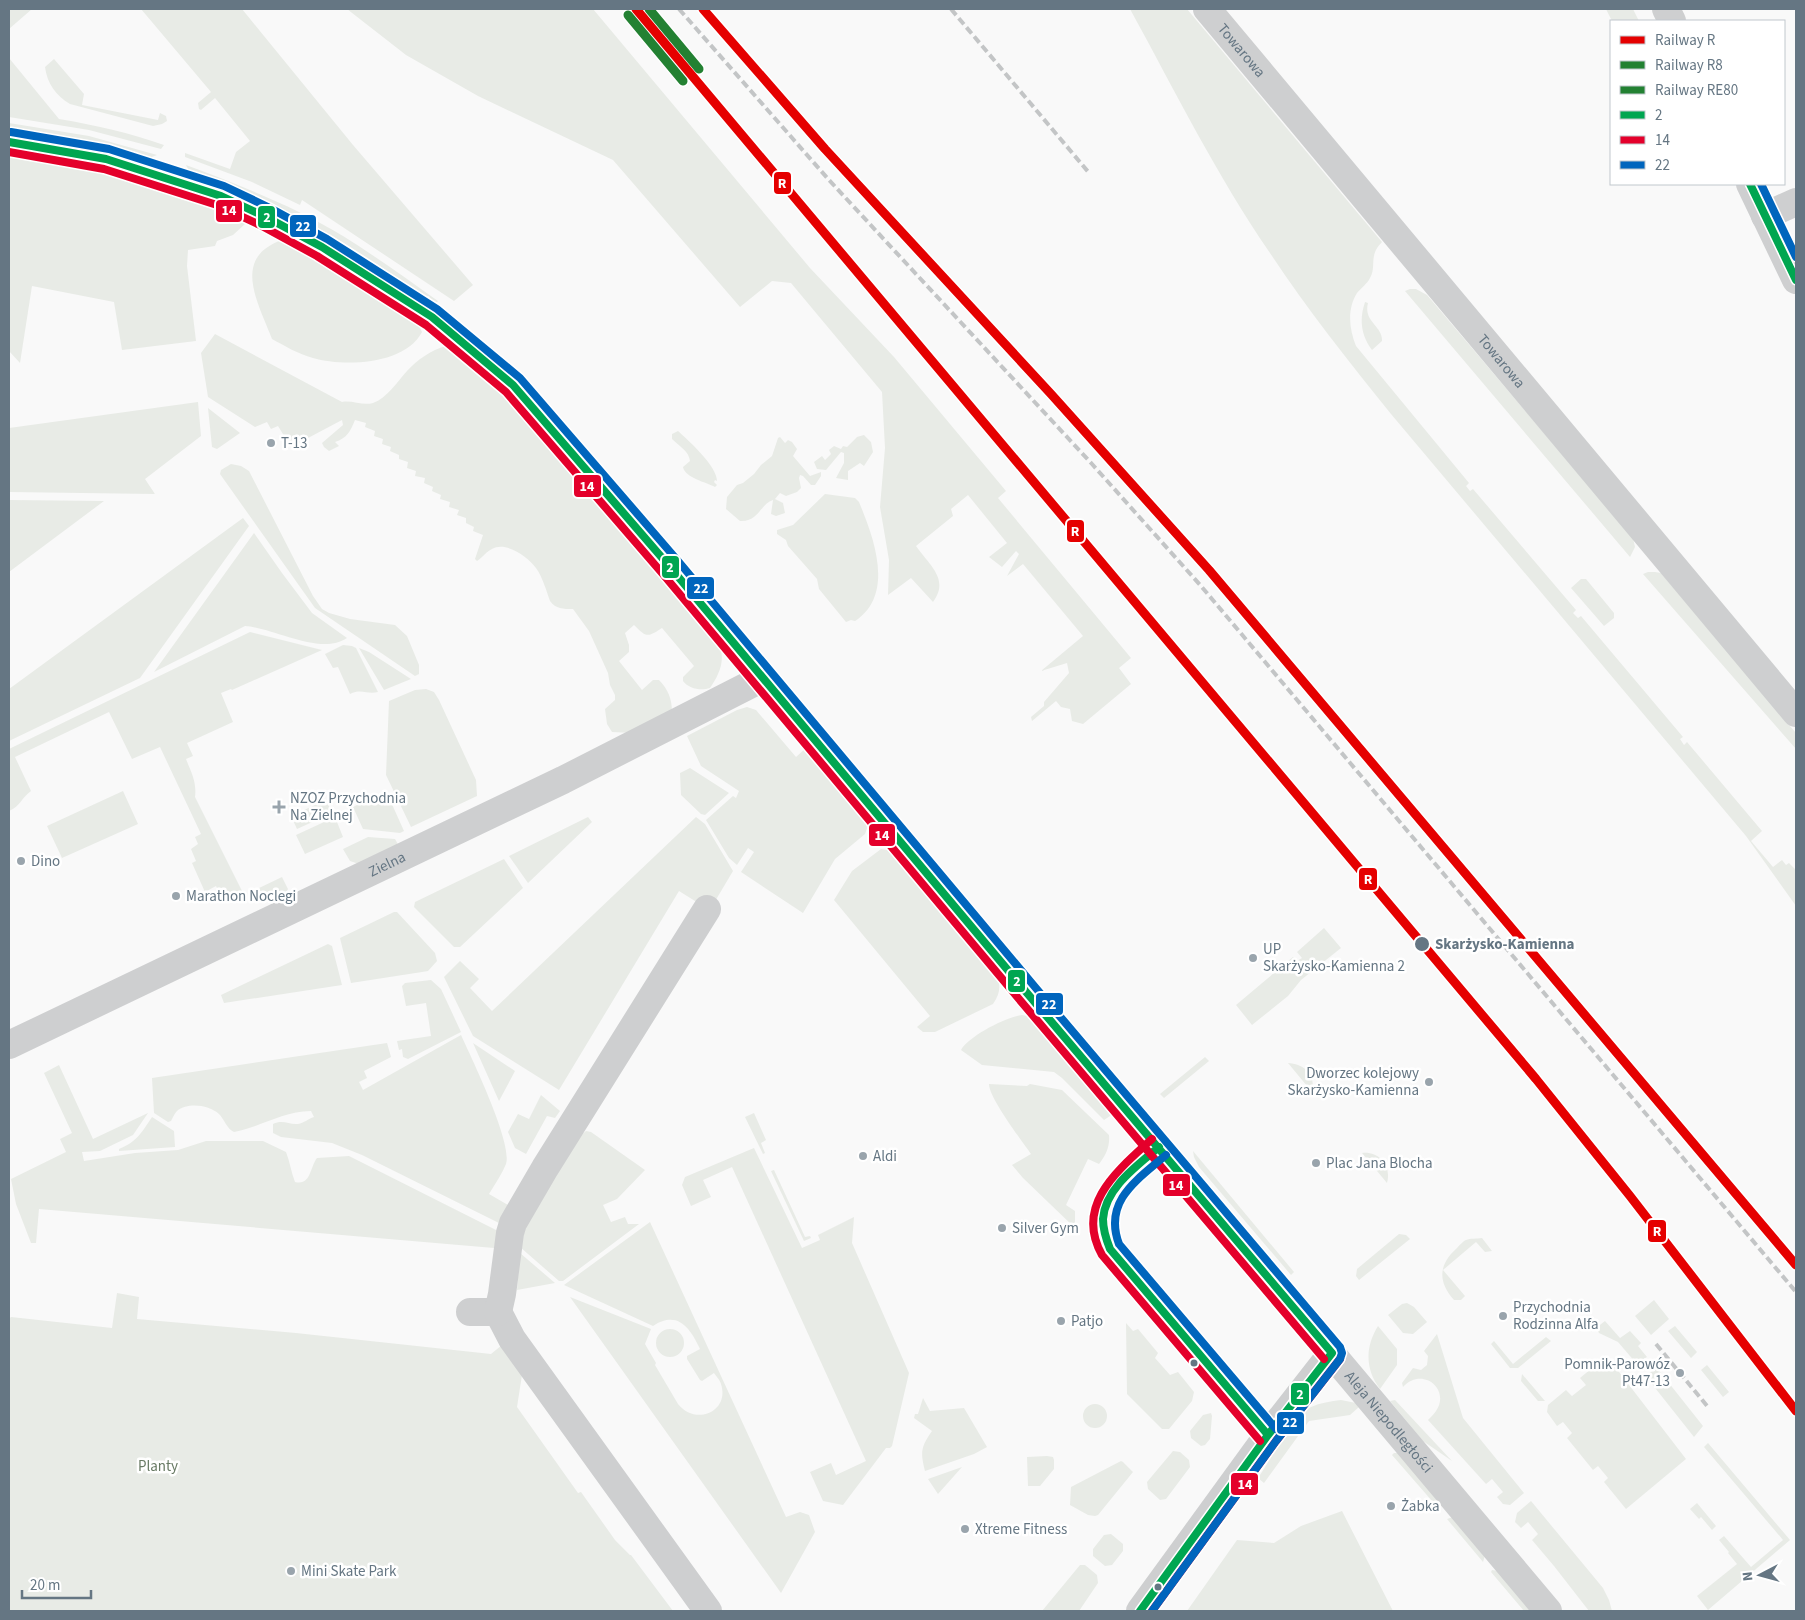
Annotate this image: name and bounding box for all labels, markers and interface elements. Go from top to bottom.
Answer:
street label: Towarowa [1212,19,1270,82]
legend [1610,20,1785,185]
text: Railway R [1655,30,1716,51]
text: Railway R8 [1655,55,1723,76]
text: Railway RE80 [1655,80,1738,101]
text: 2 [1655,105,1662,126]
text: 14 [1655,130,1670,151]
text: 22 [1655,155,1670,176]
line badge: R [773,171,792,195]
text: R [778,174,787,194]
line badge: 14 [215,199,243,223]
text: 14 [222,201,237,221]
line badge: 2 [257,205,276,229]
text: 2 [263,208,271,228]
line badge: 22 [289,214,317,238]
text: 22 [296,217,310,237]
street label: Towarowa [1472,330,1530,393]
place label: T-13 [281,433,308,454]
marker: T-13 [265,437,277,449]
line badge: 14 [573,474,602,498]
text: 14 [580,477,595,497]
line badge: R [1066,519,1085,543]
text: R [1071,522,1080,542]
line badge: 2 [661,555,680,579]
text: 2 [666,558,674,578]
line badge: 22 [686,576,715,600]
text: 22 [694,579,708,599]
place label: NZOZ Przychodnia Na Zielnej [290,788,406,826]
marker: NZOZ Przychodnia Na Zielnej [272,800,286,814]
line badge: 14 [868,823,896,847]
text: 14 [875,826,890,846]
street label: Zielna [365,847,409,883]
place label: Dino [31,851,60,872]
marker: Dino [15,855,27,867]
line badge: R [1358,867,1378,891]
text: R [1364,870,1373,890]
place label: Marathon Noclegi [186,886,296,907]
marker: Marathon Noclegi [170,890,182,902]
place label: Skarżysko-Kamienna [1435,934,1575,955]
marker: Skarżysko-Kamienna [1413,935,1431,953]
place label: UP Skarżysko-Kamienna 2 [1263,939,1405,977]
marker: UP Skarżysko-Kamienna 2 [1247,952,1259,964]
line badge: 2 [1007,969,1026,993]
text: 2 [1013,972,1021,992]
line badge: 22 [1035,992,1064,1016]
text: 22 [1042,995,1056,1015]
place label: Dworzec kolejowy Skarżysko-Kamienna [1288,1063,1419,1101]
marker: Dworzec kolejowy Skarżysko-Kamienna [1423,1076,1435,1088]
place label: Aldi [873,1146,897,1167]
marker: Aldi [857,1150,869,1162]
place label: Plac Jana Blocha [1326,1153,1433,1174]
marker: Plac Jana Blocha [1310,1157,1322,1169]
line badge: 14 [1162,1173,1191,1197]
text: 14 [1169,1176,1184,1196]
place label: Silver Gym [1012,1218,1079,1239]
line badge: R [1647,1219,1667,1243]
marker: Silver Gym [996,1222,1008,1234]
text: R [1653,1222,1662,1242]
place label: Przychodnia Rodzinna Alfa [1513,1297,1599,1335]
marker: Przychodnia Rodzinna Alfa [1497,1310,1509,1322]
place label: Patjo [1071,1311,1103,1332]
marker: Patjo [1055,1315,1067,1327]
place label: Pomnik-Parowóz Pt47-13 [1564,1354,1670,1392]
unlabelled marker [1189,1358,1199,1368]
street label: Aleja Niepodległości [1339,1367,1438,1478]
marker: Pomnik-Parowóz Pt47-13 [1674,1367,1686,1379]
line badge: 2 [1290,1382,1310,1406]
text: 2 [1296,1385,1304,1405]
line badge: 22 [1276,1411,1305,1435]
text: 22 [1283,1413,1297,1433]
park label: Planty [138,1456,178,1477]
line badge: 14 [1230,1472,1259,1496]
text: 14 [1238,1475,1253,1495]
place label: Żabka [1401,1496,1440,1517]
marker: Żabka [1385,1500,1397,1512]
place label: Xtreme Fitness [975,1519,1067,1540]
marker: Xtreme Fitness [959,1523,971,1535]
north arrow [1735,1550,1785,1600]
place label: Mini Skate Park [301,1561,397,1582]
marker: Mini Skate Park [285,1565,297,1577]
scale bar [22,1568,91,1600]
text: N [1738,1571,1758,1582]
text: 20 m [30,1575,60,1596]
unlabelled marker [1153,1582,1163,1592]

